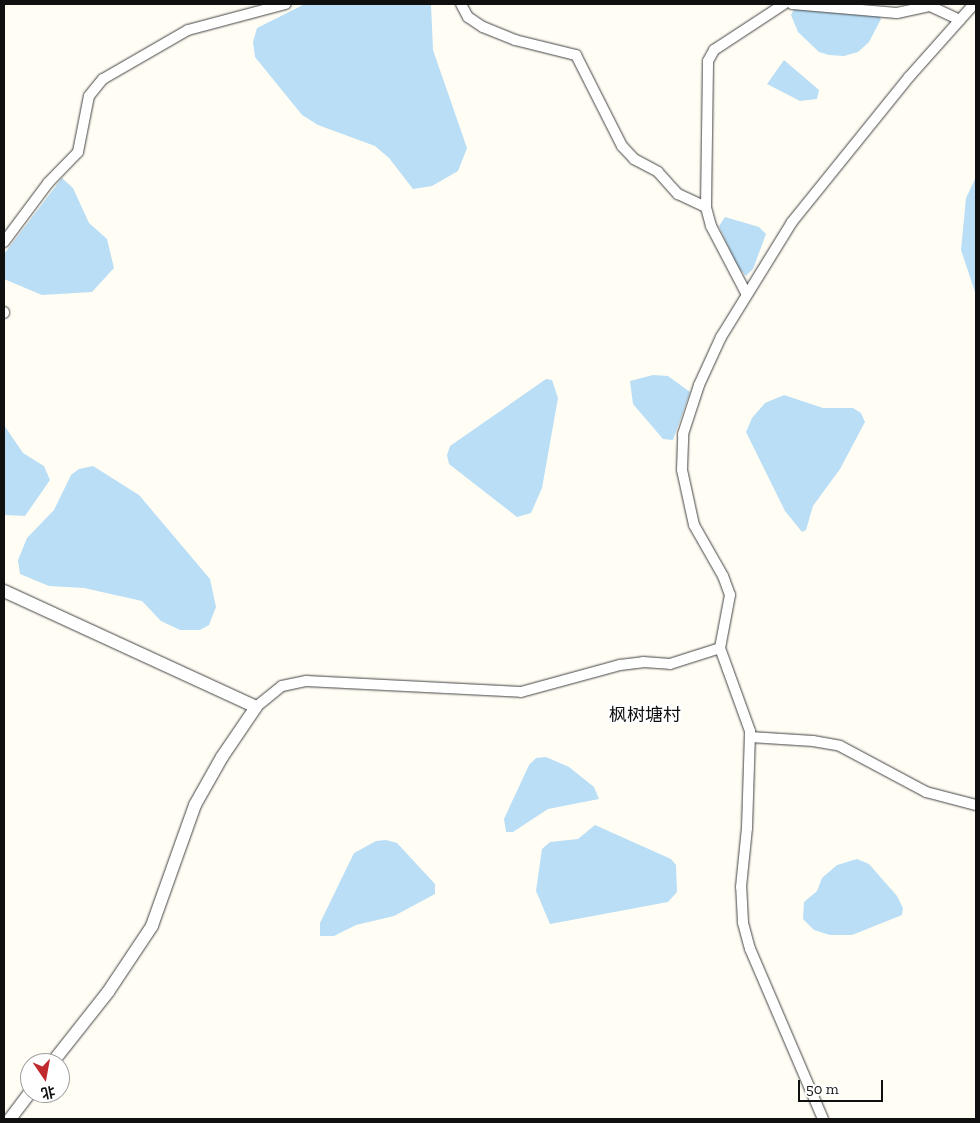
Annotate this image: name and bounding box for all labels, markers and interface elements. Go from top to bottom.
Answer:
district label: 枫树塘村 [609,704,681,726]
north arrow [20,1053,70,1103]
scale bar [800,1070,885,1102]
text: 50 m [806,1080,839,1098]
text: 北 [39,1082,57,1102]

